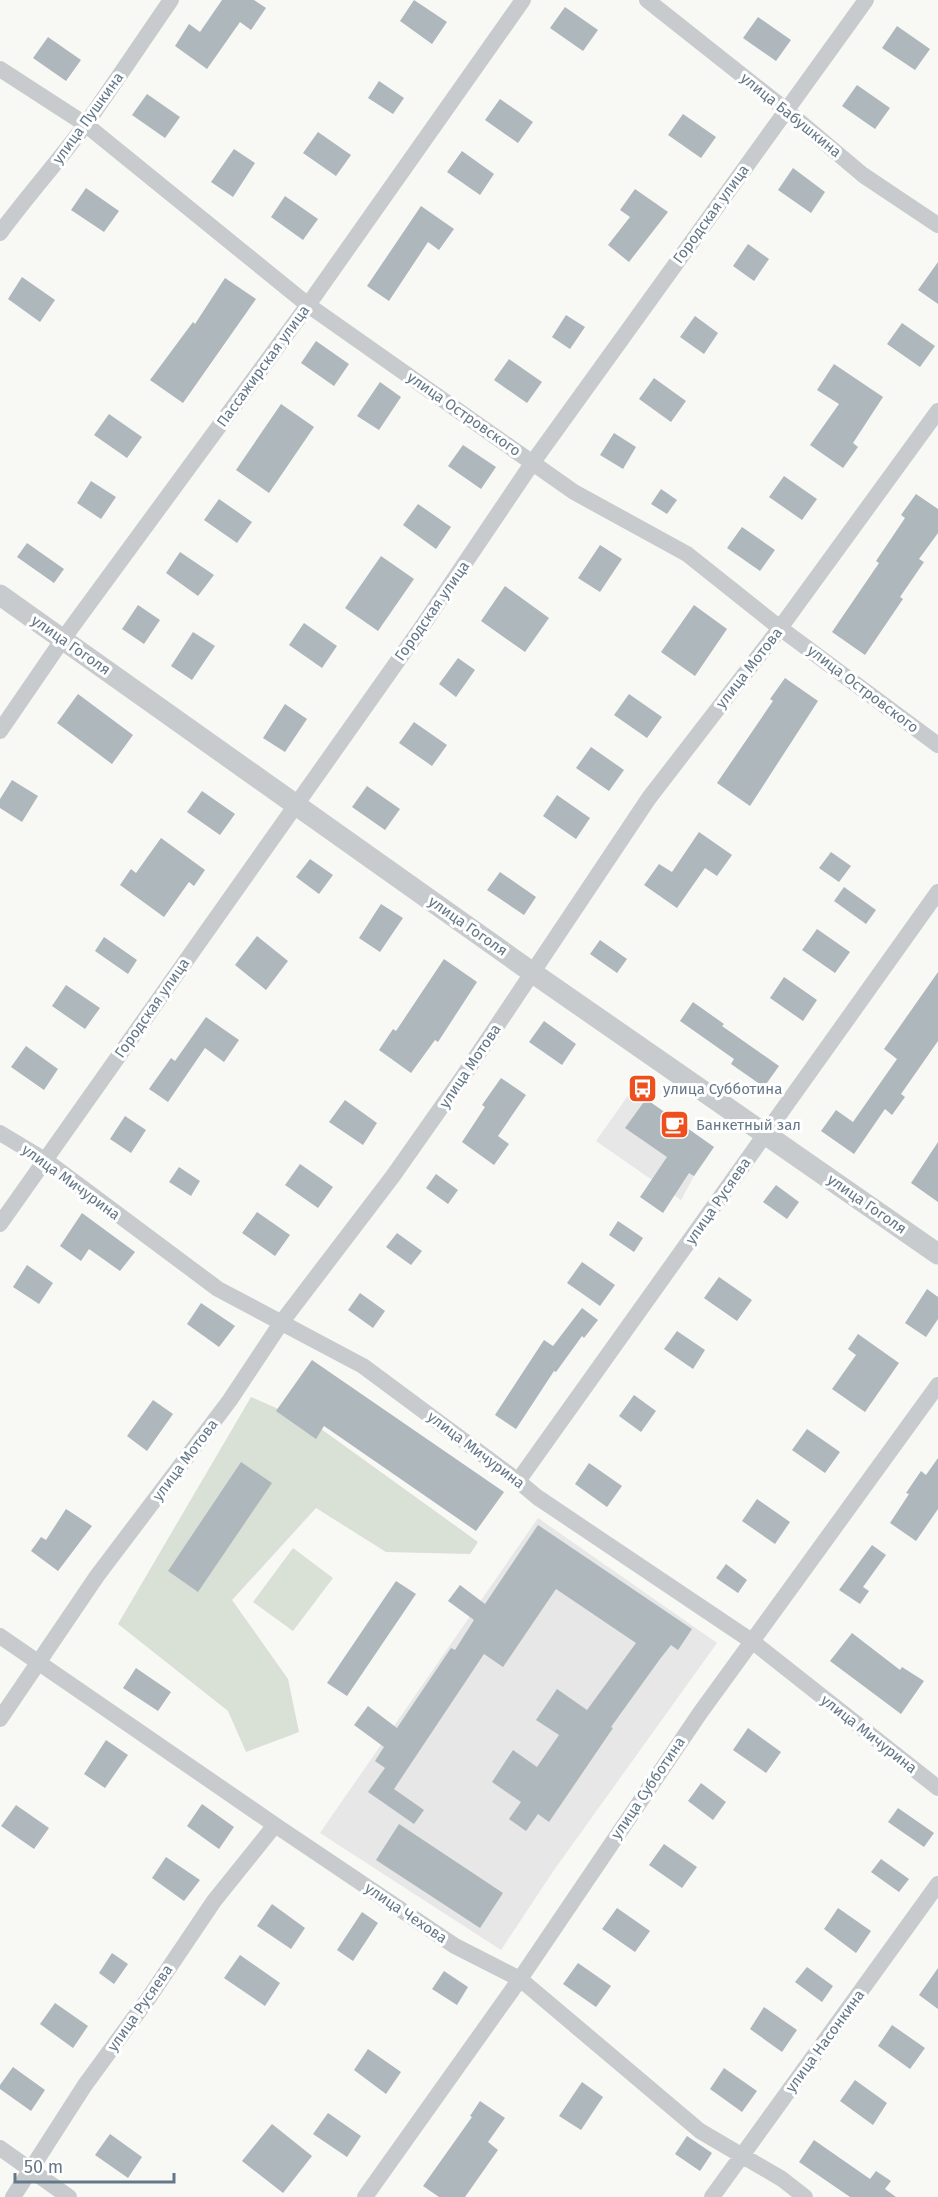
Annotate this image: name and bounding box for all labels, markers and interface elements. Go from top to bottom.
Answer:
street label: улица Пушкина [49,69,127,167]
street label: улица Бабушкина [737,69,845,161]
street label: Городская улица [669,161,753,267]
street label: Пассажирская улица [213,302,313,430]
street label: улица Островского [404,368,524,460]
street label: Городская улица [391,558,473,664]
street label: улица Гоголя [28,611,114,679]
street label: улица Мотова [712,624,786,712]
street label: улица Островского [804,641,922,737]
street label: улица Гоголя [425,892,511,960]
street label: Городская улица [111,955,193,1061]
street label: улица Мотова [435,1021,505,1111]
bus stop icon: улица Субботина [626,1073,658,1105]
place label: улица Субботина [663,1080,782,1098]
cafe icon: Банкетный зал [659,1109,691,1141]
place label: Банкетный зал [696,1116,801,1134]
street label: улица Мичурина [18,1140,124,1224]
street label: улица Русяева [681,1154,755,1248]
street label: улица Гоголя [824,1170,910,1238]
street label: улица Мичурина [424,1408,528,1492]
street label: улица Мотова [148,1416,222,1504]
street label: улица Мичурина [817,1691,921,1777]
street label: улица Субботина [607,1733,689,1843]
street label: улица Чехова [361,1879,451,1947]
street label: улица Русяева [103,1961,177,2055]
street label: улица Насонкина [782,1986,868,2096]
scale bar [15,2146,174,2184]
text: 50 m [24,2156,63,2178]

